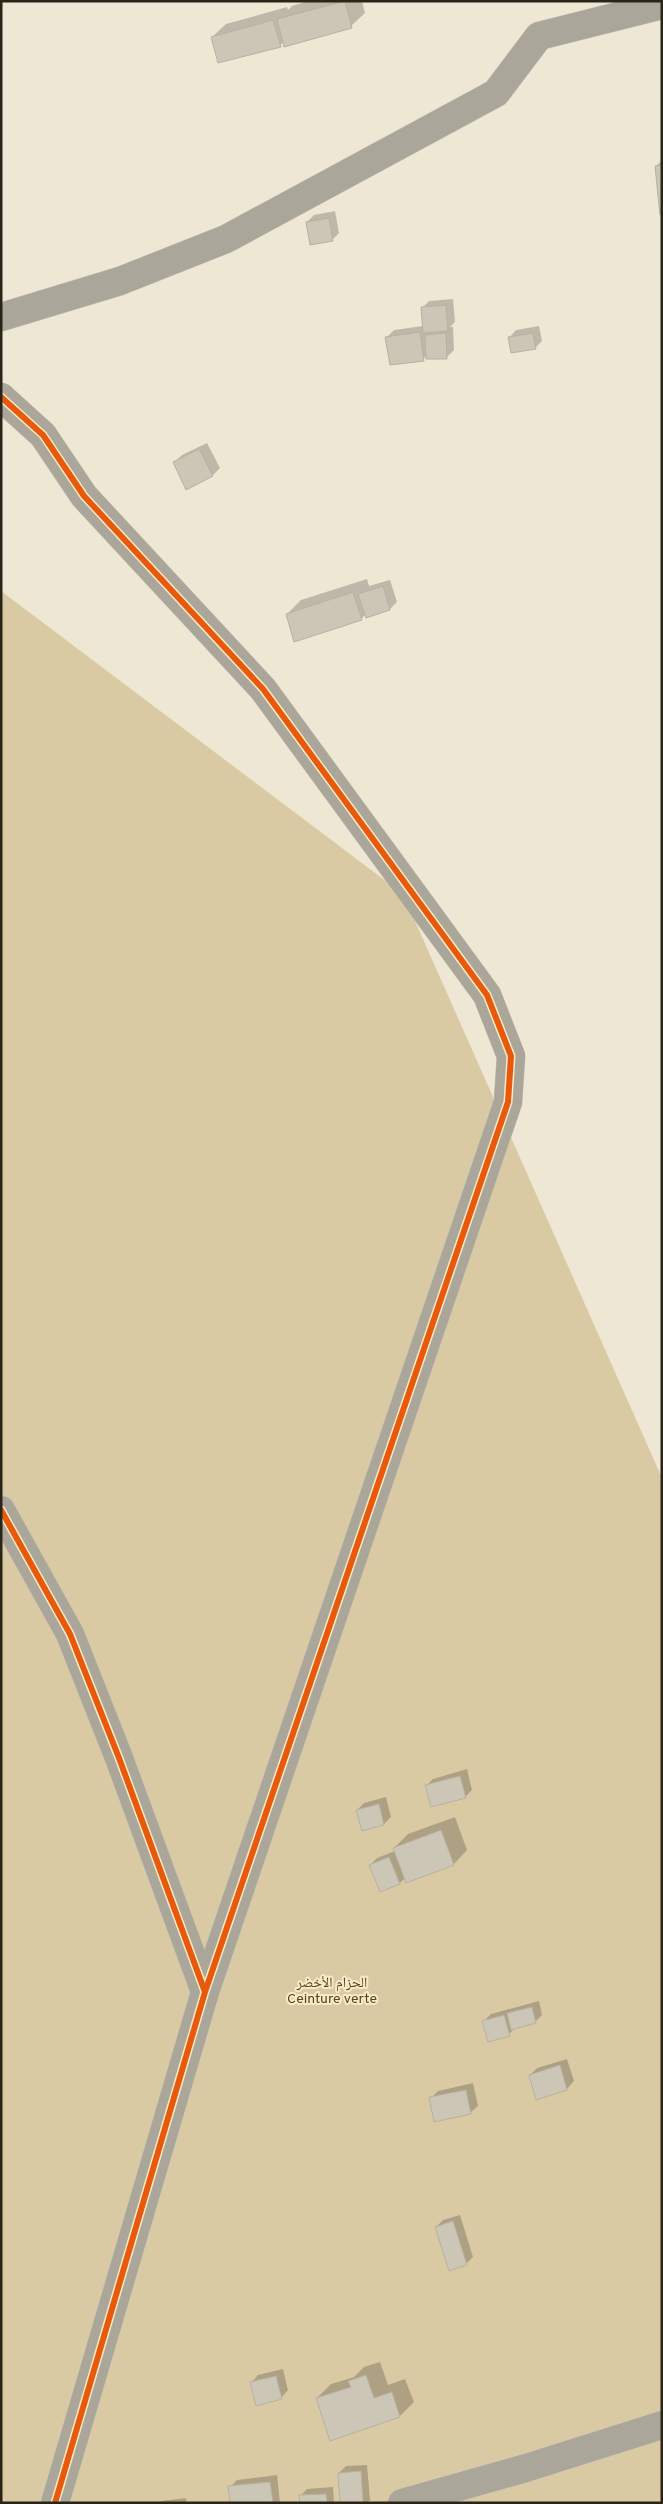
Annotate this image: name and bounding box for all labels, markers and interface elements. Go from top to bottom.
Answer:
park label: الحزام الأخضر Ceinture verte [287,1975,377,2008]

